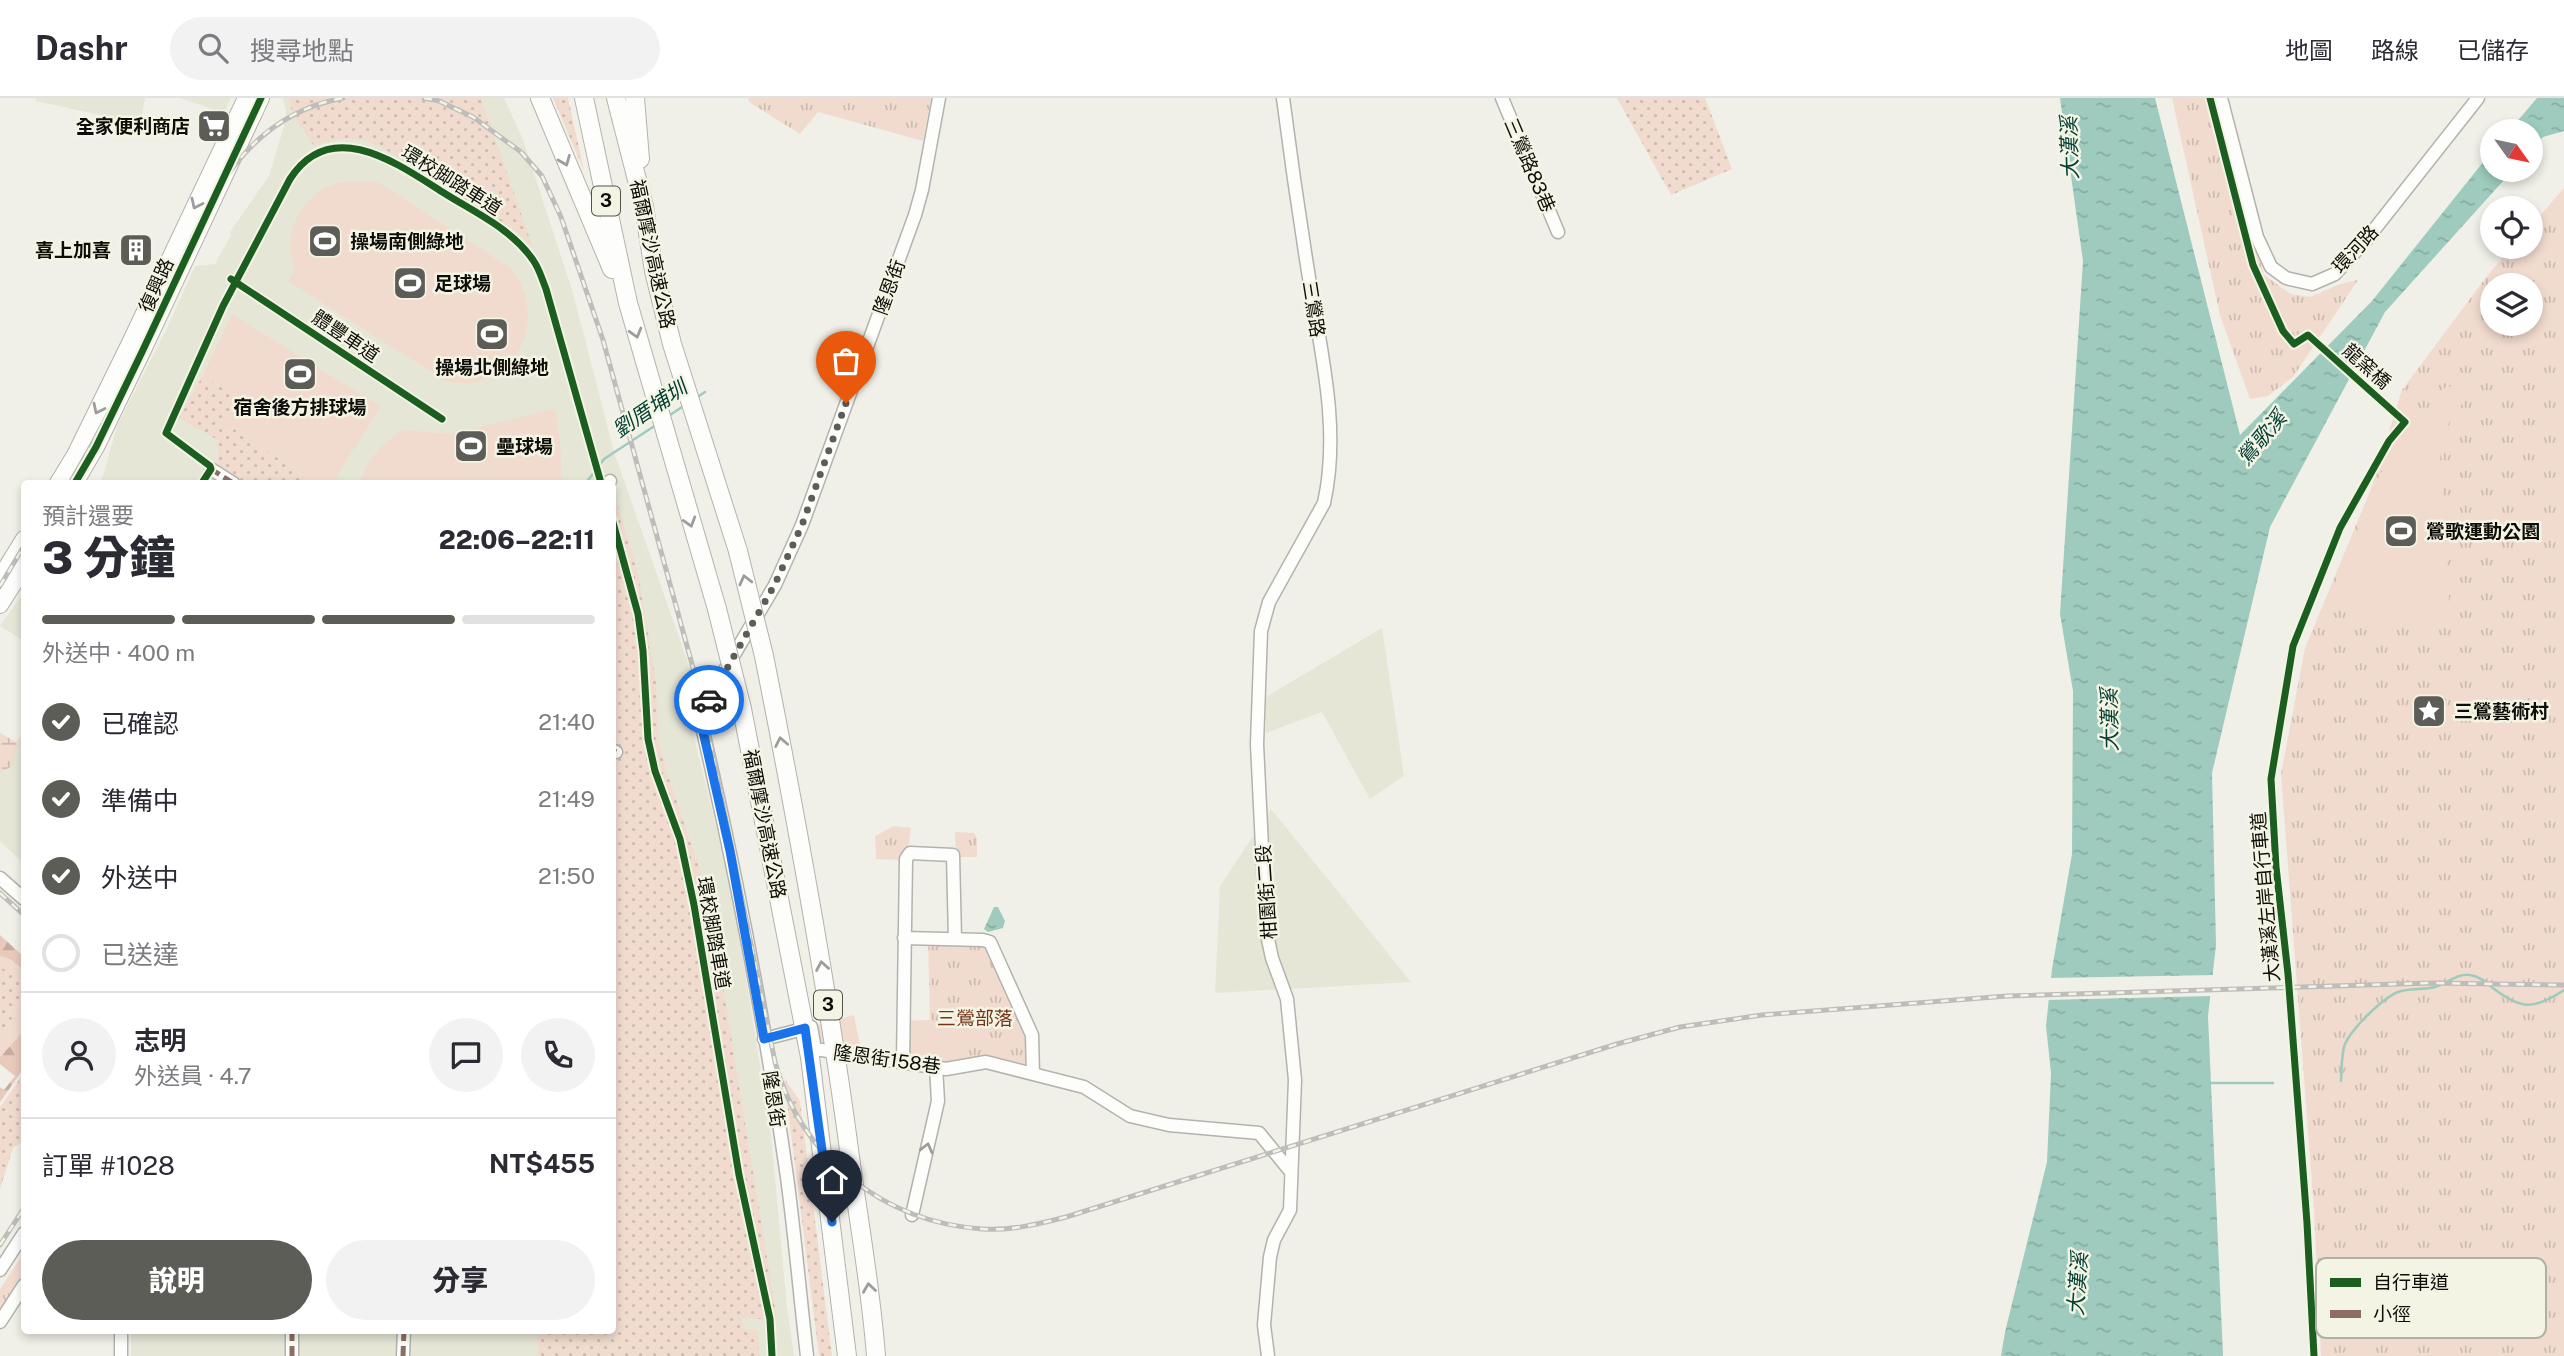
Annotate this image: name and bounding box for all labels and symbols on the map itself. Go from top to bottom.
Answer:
supermarket icon: 全家便利商店 [195,107,233,145]
water label: 大漢溪 [2056,113,2083,180]
place label: 全家便利商店 [76,115,190,137]
street label: 三鶯路83巷 [1500,115,1560,215]
north arrow [2480,119,2543,182]
street label: 環校脚踏車道 [398,140,506,220]
one-way arrow [557,155,571,167]
street label: 福爾摩沙高速公路 [626,177,680,331]
road number: 3 [592,186,620,216]
one-way arrow [190,197,204,209]
street label: 環河路 [2328,221,2382,277]
sports icon: 操場南側綠地 [306,222,344,260]
place label: 操場南側綠地 [350,230,464,252]
building icon: 喜上加喜 [117,231,155,269]
place label: 喜上加喜 [35,239,111,261]
street label: 復興路 [134,254,178,316]
street label: 隆恩街 [869,256,909,318]
sports icon: 足球場 [391,264,429,302]
place label: 足球場 [434,272,491,294]
street label: 三鶯路 [1299,279,1329,339]
street label: 體豐車道 [308,306,384,366]
sports icon: 操場北側綠地 [473,315,511,353]
one-way arrow [628,327,643,339]
pin [816,331,876,403]
street label: 龍窯橋 [2338,339,2396,393]
sports icon: 宿舍後方排球場 [281,355,319,393]
place label: 操場北側綠地 [435,356,549,378]
water label: 劉厝埔圳 [608,373,694,442]
place label: 宿舍後方排球場 [233,396,367,418]
one-way arrow [92,402,106,414]
water label: 鶯歌溪 [2232,403,2293,470]
sports icon: 壘球場 [452,427,490,465]
place label: 壘球場 [496,435,553,457]
sports icon: 鶯歌運動公園 [2382,512,2420,550]
one-way arrow [682,516,697,528]
place label: 鶯歌運動公園 [2426,520,2540,542]
one-way arrow [739,574,753,586]
courier [674,665,744,735]
water label: 大漢溪 [2096,685,2123,752]
place icon: 三鶯藝術村 [2410,692,2448,730]
place label: 三鶯藝術村 [2454,700,2549,722]
one-way arrow [775,736,790,748]
street label: 福爾摩沙高速公路 [740,747,790,901]
street label: 大漢溪左岸自行車道 [2247,811,2283,983]
street label: 柑園街二段 [1252,844,1280,940]
street label: 環校脚踏車道 [693,875,735,991]
one-way arrow [815,960,830,972]
road number: 3 [814,991,842,1020]
park label: 三鶯部落 [937,1007,1013,1029]
street label: 隆恩街158巷 [832,1041,942,1077]
street label: 隆恩街 [759,1069,789,1129]
one-way arrow [918,1143,933,1155]
pin [802,1150,862,1222]
water label: 大漢溪 [2063,1249,2092,1316]
legend [2316,1258,2546,1338]
text: 自行車道 [2373,1271,2449,1293]
one-way arrow [862,1282,877,1294]
text: 小徑 [2373,1303,2411,1325]

